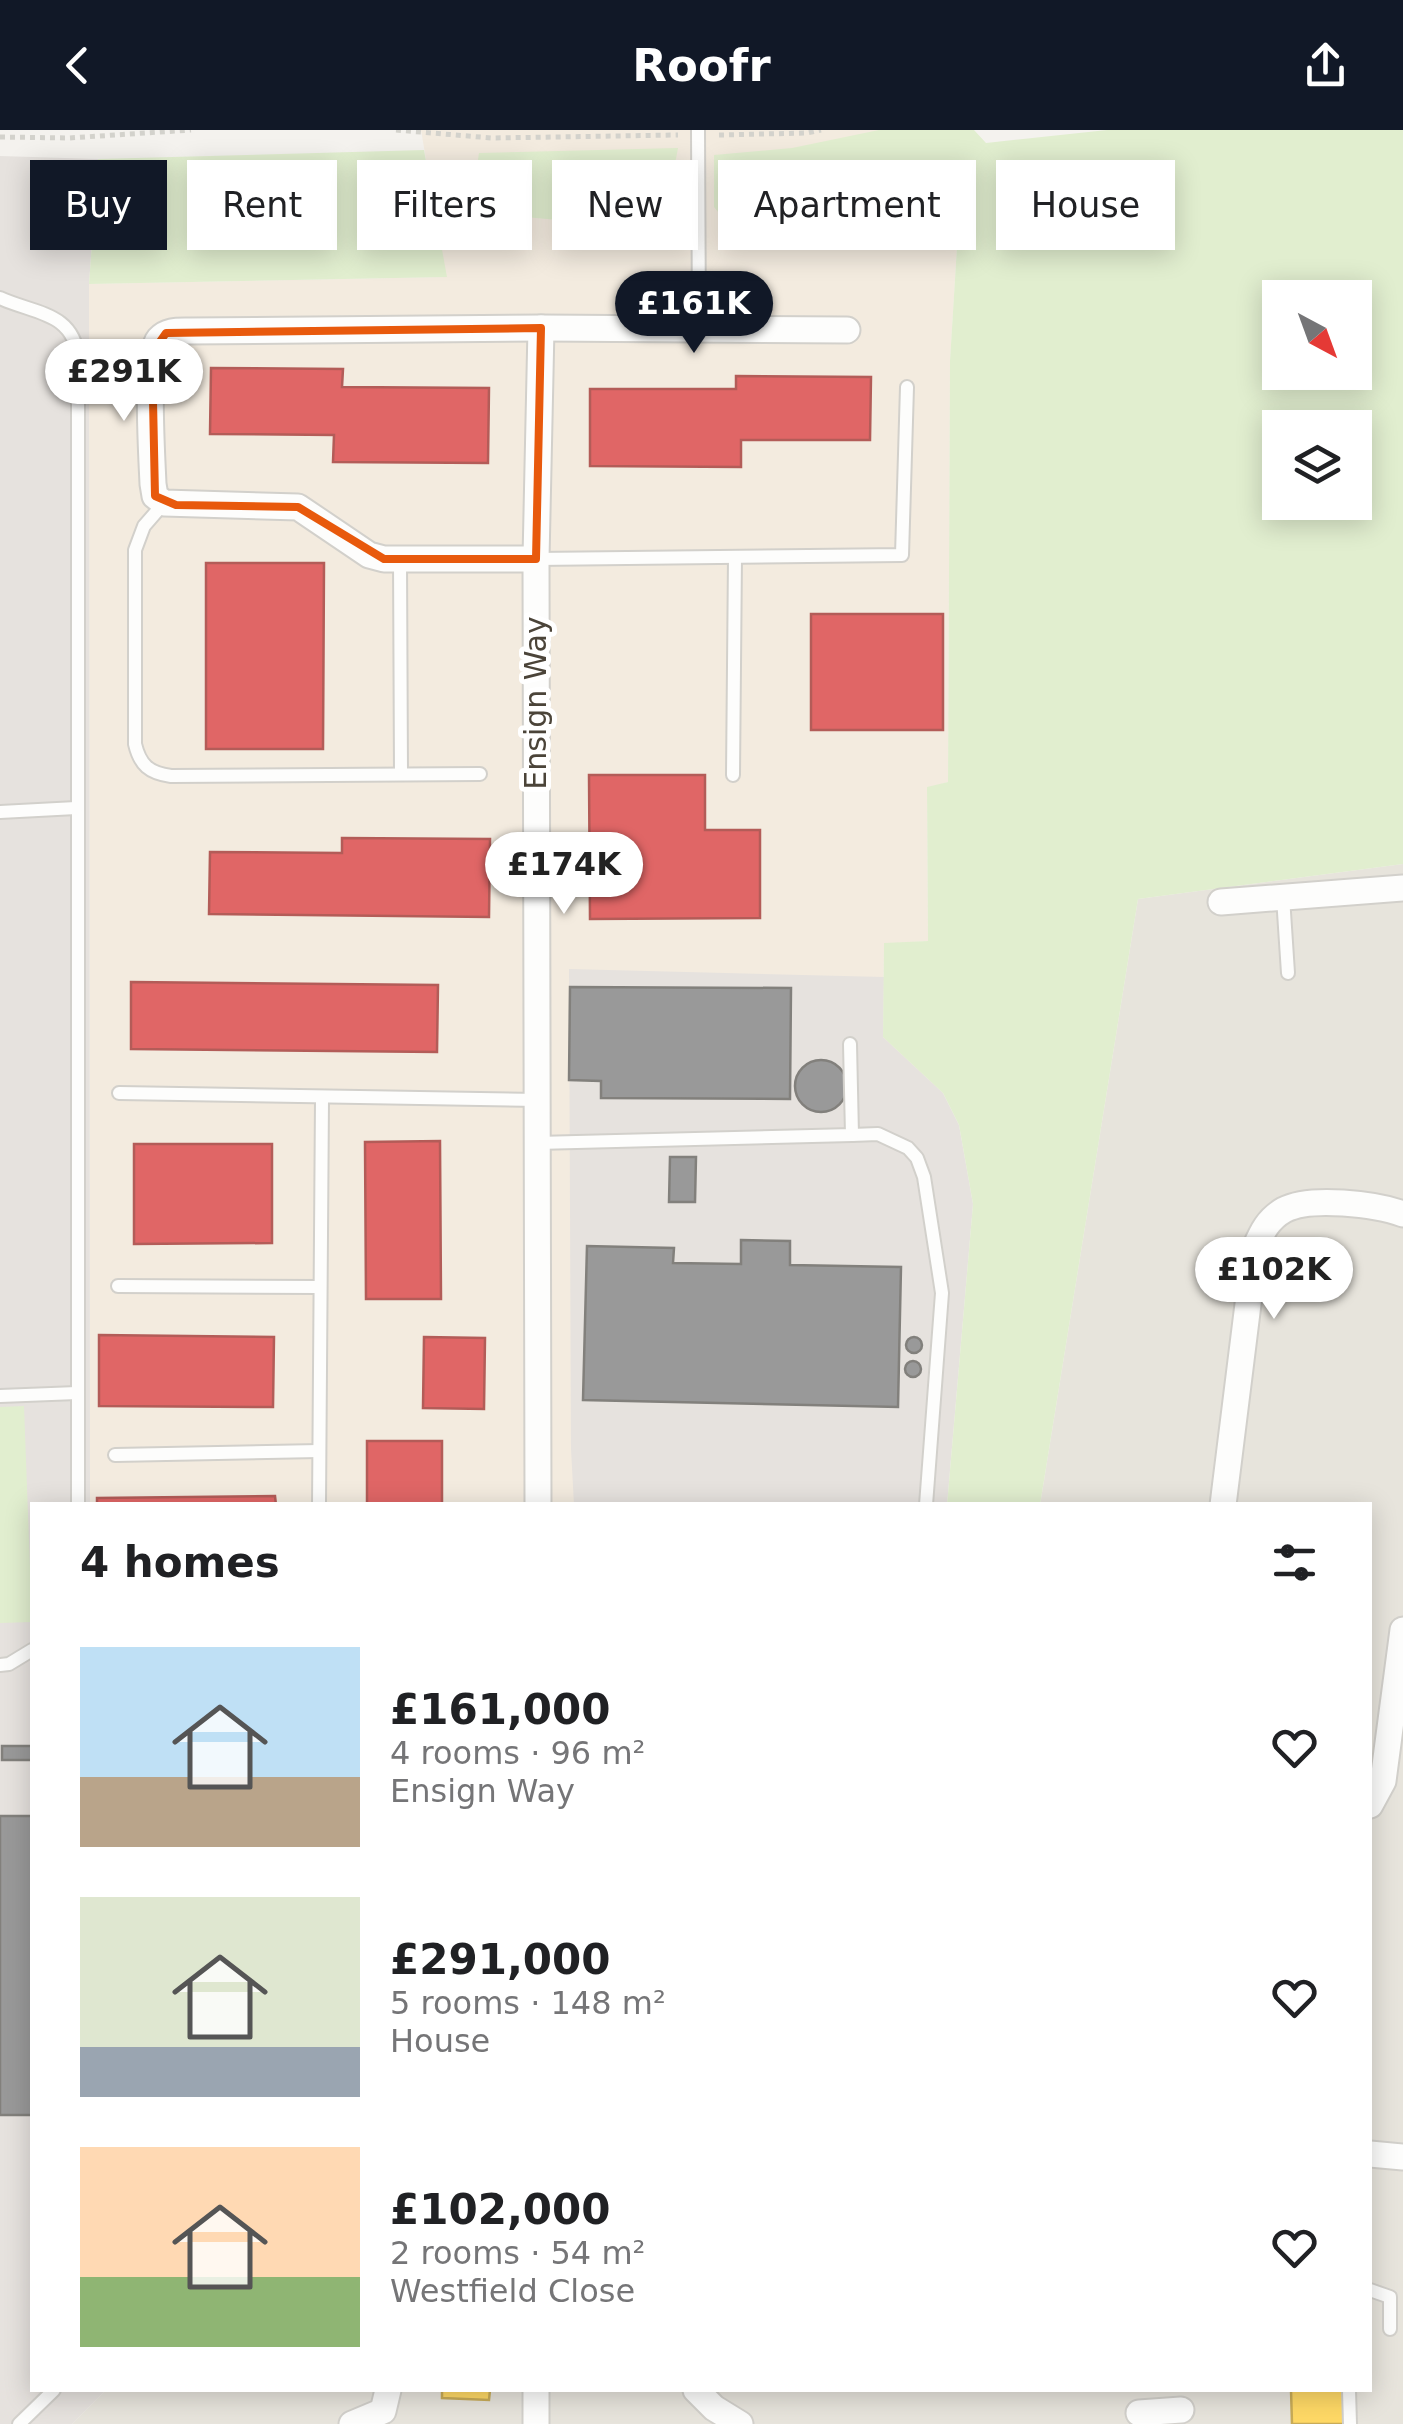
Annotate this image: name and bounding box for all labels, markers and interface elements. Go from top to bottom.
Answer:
icon: back [50,38,105,93]
icon: share [1298,38,1353,93]
text: Roofr [632,39,771,92]
chip: Buy [30,160,167,250]
chip: Rent [187,160,337,250]
chip: Filters [357,160,532,250]
chip: New [552,160,698,250]
chip: Apartment [718,160,976,250]
chip: House [996,160,1175,250]
pin: £161K [624,271,764,356]
north arrow [1262,280,1372,390]
map controls [1262,280,1372,520]
text: £161K [637,284,751,322]
pin: £291K [54,339,194,424]
text: £291K [67,352,181,390]
button: layers [1262,410,1372,520]
street label: Ensign Way [518,616,553,790]
pin: £174K [494,832,634,917]
text: £174K [507,845,621,883]
pin: £102K [1204,1237,1344,1322]
text: £102K [1217,1250,1331,1288]
icon: filters [1267,1535,1322,1590]
text: 4 homes [80,1538,280,1587]
text: £161,000 [390,1685,611,1734]
icon: home [160,1687,280,1807]
icon: heart [1267,1720,1322,1775]
text: 4 rooms · 96 m² [390,1734,645,1772]
text: Ensign Way [390,1772,575,1810]
text: £291,000 [390,1935,611,1984]
icon: home [160,1937,280,2057]
icon: heart [1267,1970,1322,2025]
text: 5 rooms · 148 m² [390,1984,666,2022]
text: House [390,2022,490,2060]
text: £102,000 [390,2185,611,2234]
icon: home [160,2187,280,2307]
icon: heart [1267,2220,1322,2275]
text: 2 rooms · 54 m² [390,2234,645,2272]
text: Westfield Close [390,2272,635,2310]

